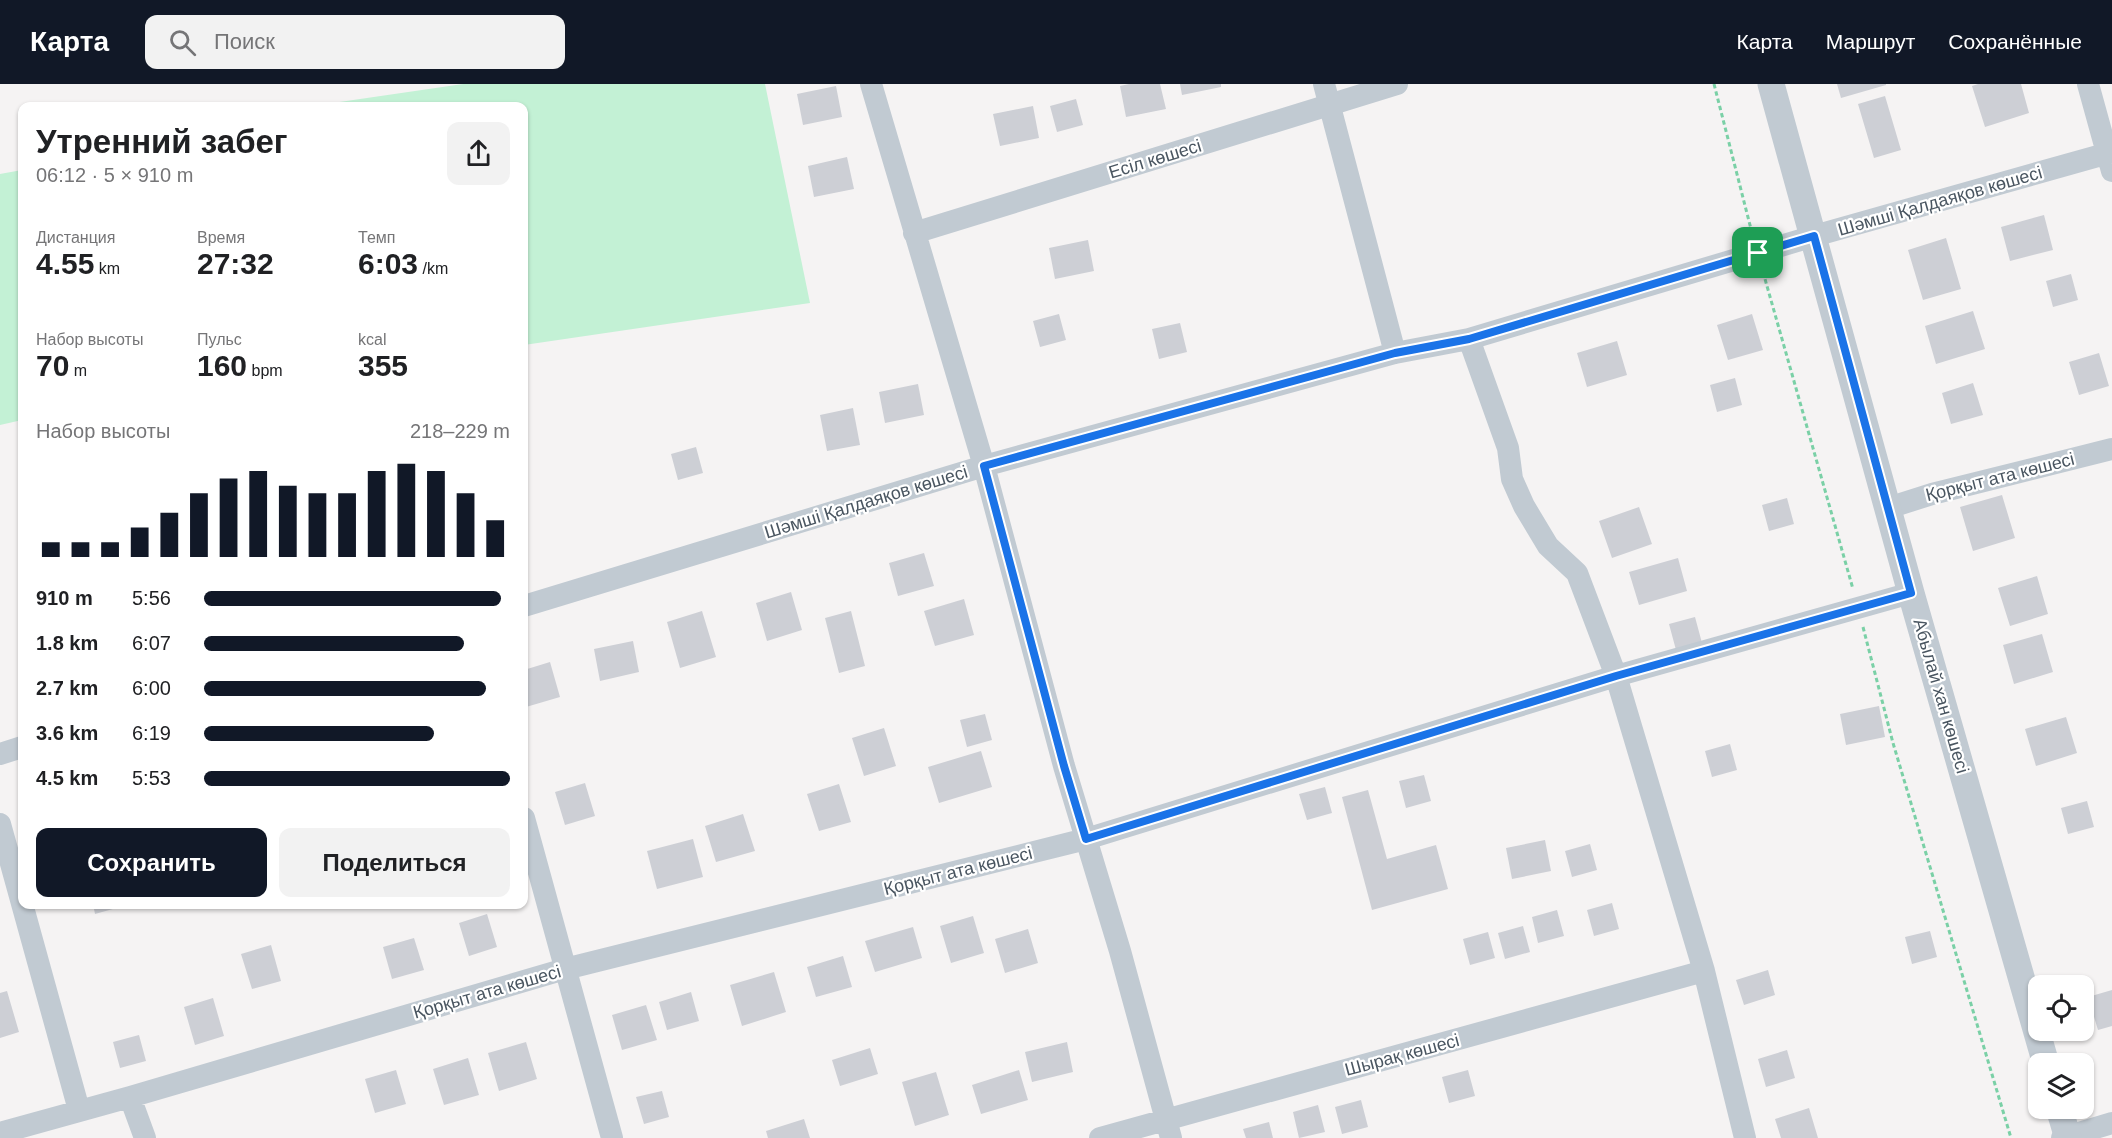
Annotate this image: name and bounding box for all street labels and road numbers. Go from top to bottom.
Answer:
street label: Есіл көшесі [1106,135,1204,183]
street label: Шәмші Қалдаяқов көшесі [1836,162,2044,240]
street label: Қорқыт ата көшесі [1924,449,2076,505]
street label: Шәмші Қалдаяқов көшесі [762,462,970,542]
street label: Абылай хан көшесі [1909,616,1973,776]
street label: Қорқыт ата көшесі [882,843,1034,899]
street label: Қорқыт ата көшесі [411,961,563,1023]
street label: Шырақ көшесі [1343,1030,1461,1080]

